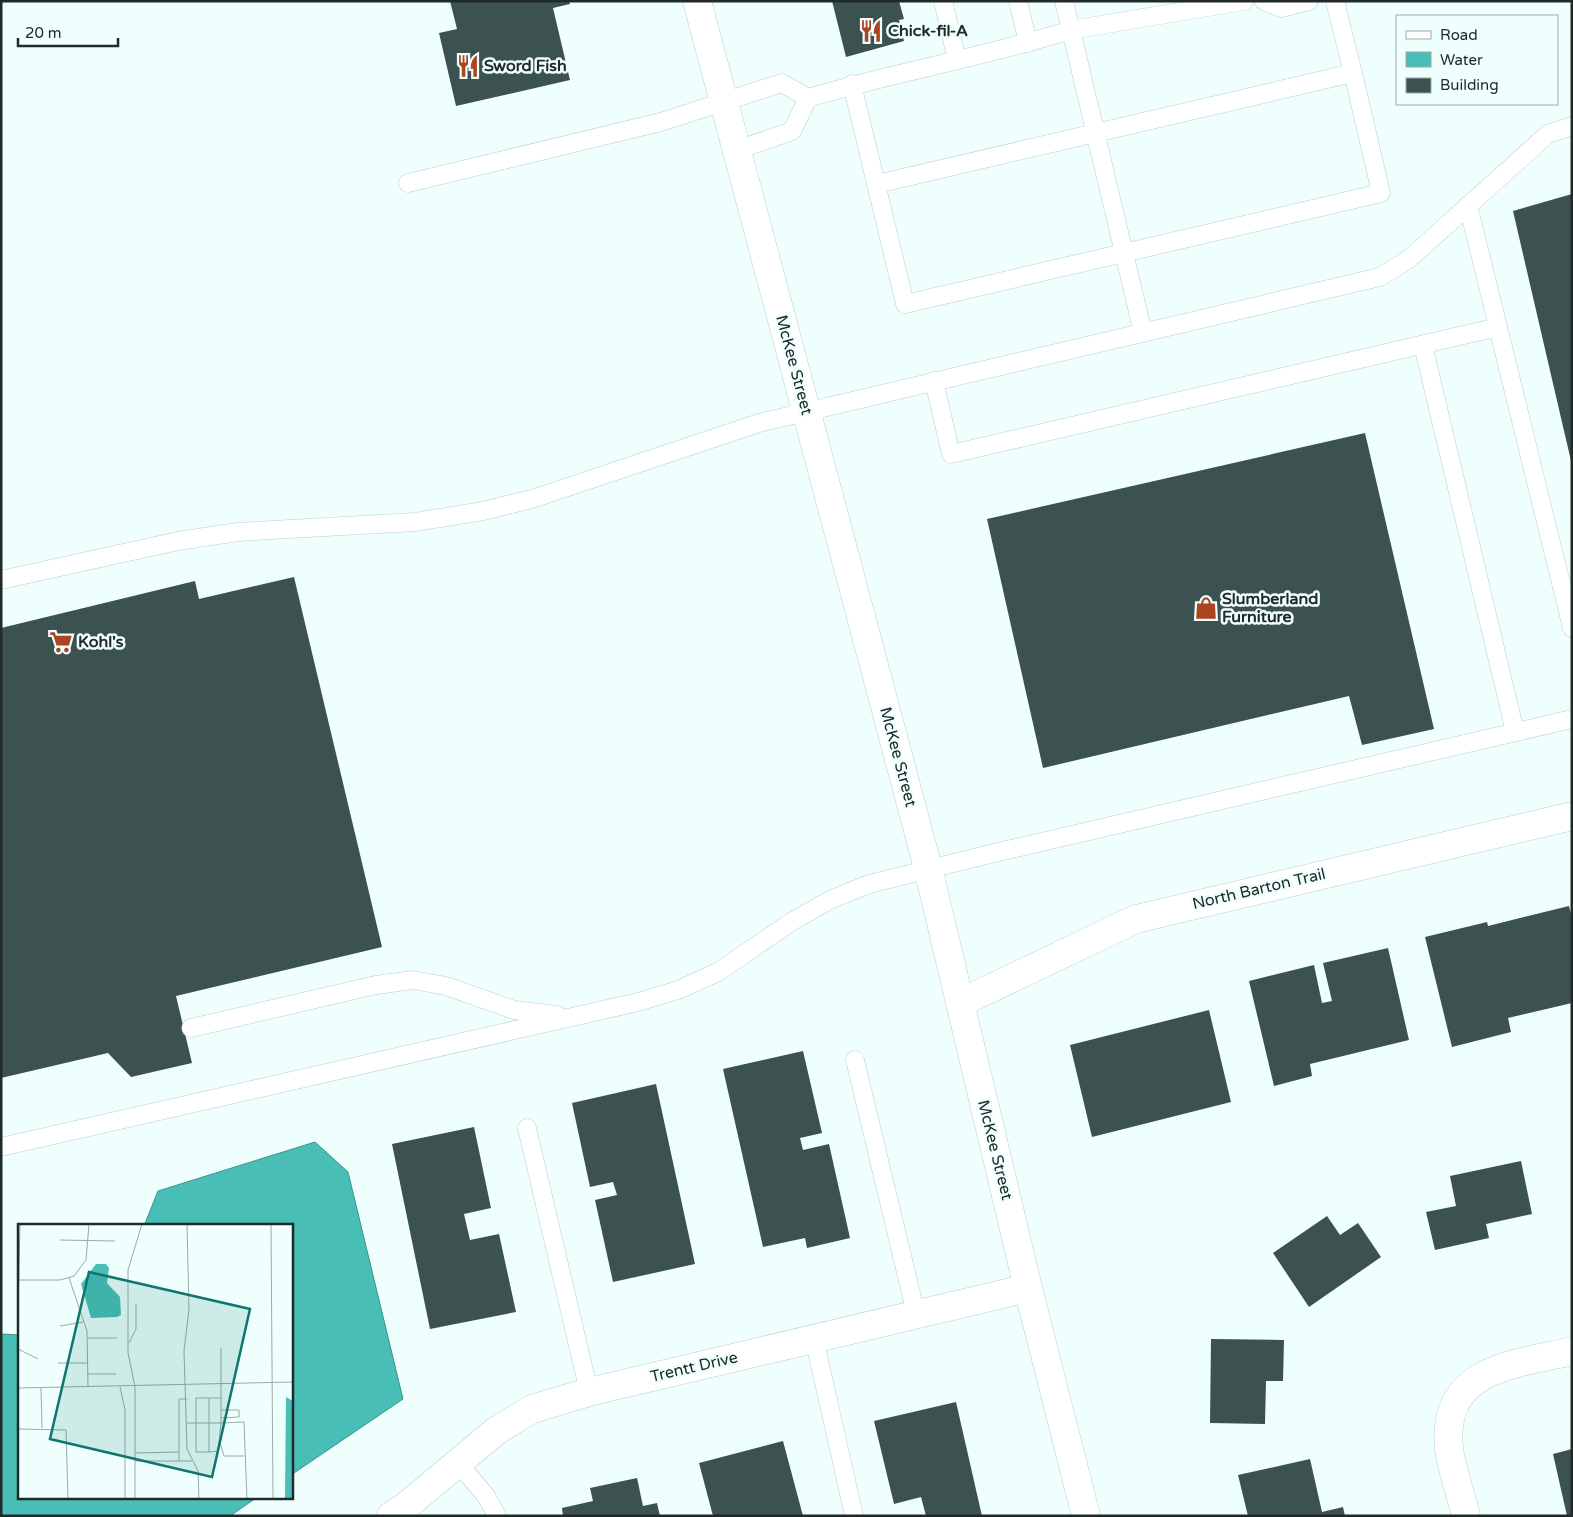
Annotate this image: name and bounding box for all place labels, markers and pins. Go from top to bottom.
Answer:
restaurant icon: Chick-fil-A [858,18,884,44]
place label: Chick-fil-A [888,21,968,41]
restaurant icon: Sword Fish [455,53,481,79]
place label: Sword Fish [484,56,567,76]
place label: Slumberland Furniture [1222,589,1318,627]
shop icon: Slumberland Furniture [1193,595,1219,621]
supermarket icon: Kohl's [48,629,74,655]
place label: Kohl's [78,632,124,652]

